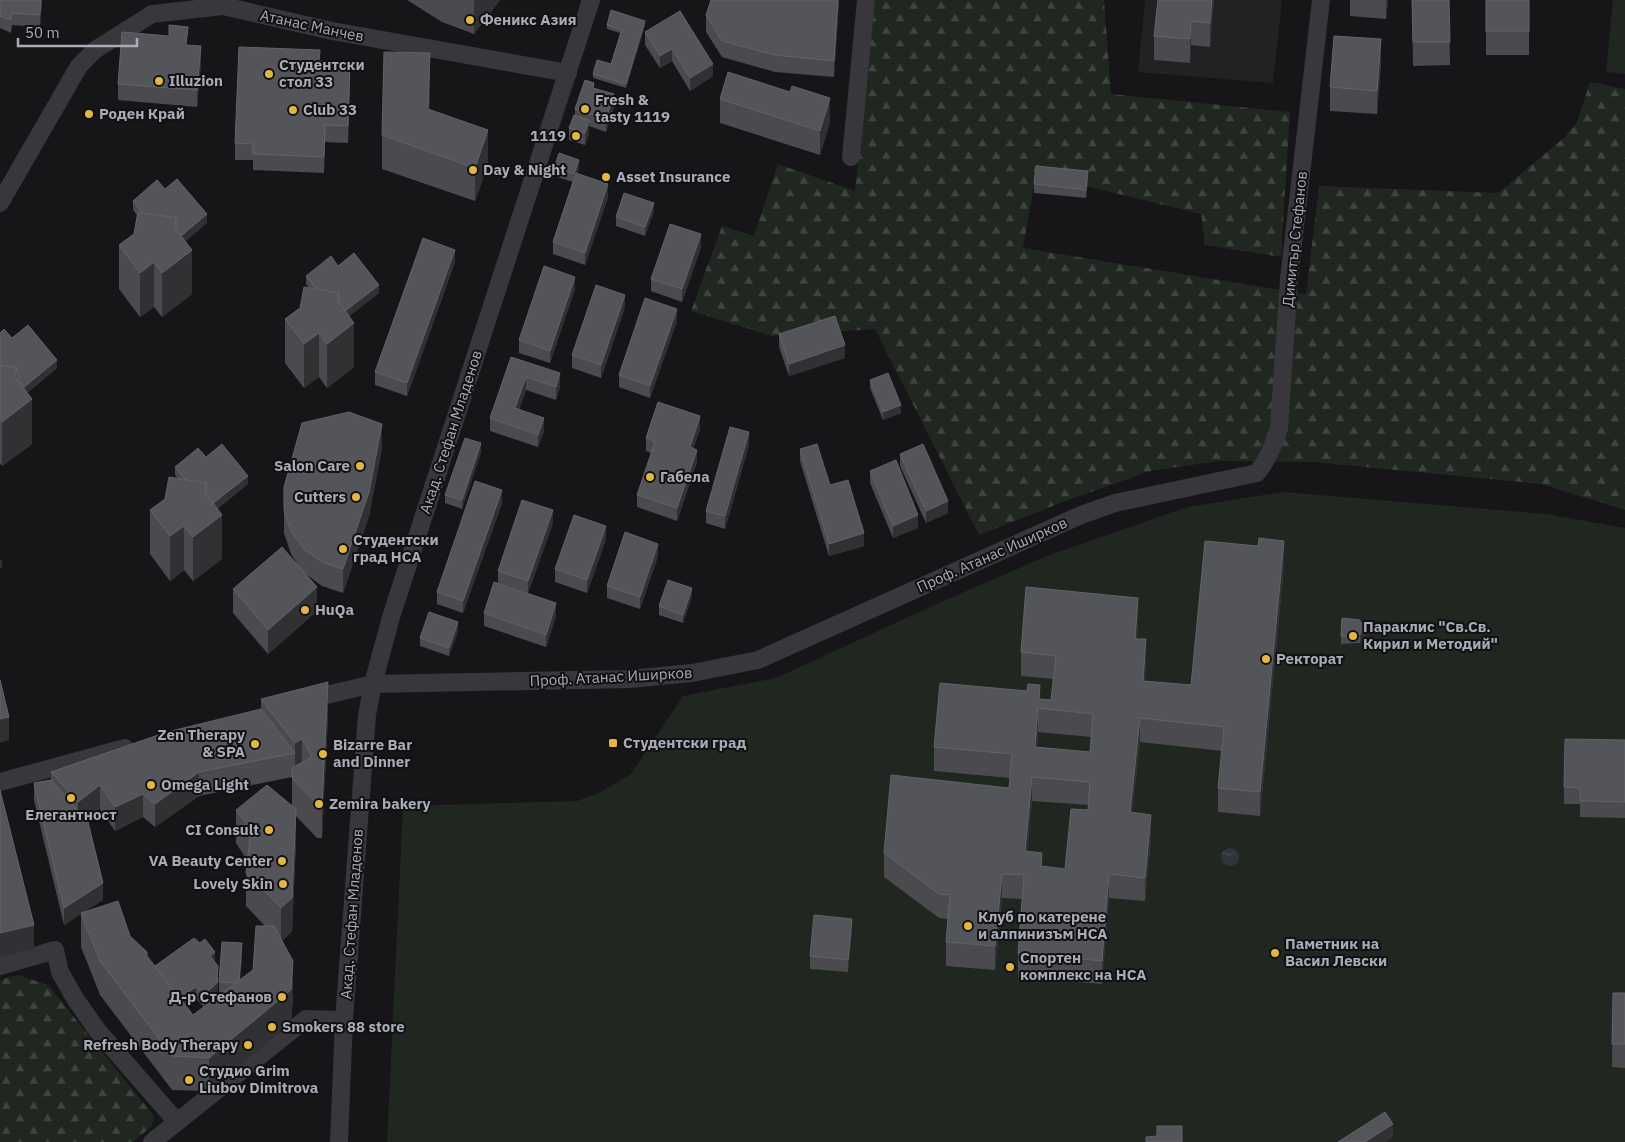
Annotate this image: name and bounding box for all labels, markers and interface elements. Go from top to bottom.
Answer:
street label: Атанас Манчев [259,5,366,46]
place label: Феникс Азия [480,10,577,29]
marker: Феникс Азия [464,14,476,26]
scale bar [18,15,136,47]
text: 50 m [25,23,60,42]
place label: Студентски стол 33 [279,55,365,91]
marker: Студентски стол 33 [263,68,275,80]
place label: Illuzion [169,71,223,90]
marker: Illuzion [153,75,165,87]
place label: Fresh & tasty 1119 [595,90,670,126]
place label: Club 33 [303,100,357,119]
marker: Fresh & tasty 1119 [579,103,591,115]
place label: Роден Край [99,104,185,123]
marker: Club 33 [287,104,299,116]
marker: Роден Край [83,108,95,120]
place label: 1119 [530,126,566,145]
marker: 1119 [570,130,582,142]
place label: Day & Night [483,160,566,179]
marker: Day & Night [467,164,479,176]
place label: Asset Insurance [616,167,730,186]
street label: Димитър Стефанов [1278,170,1311,308]
marker: Asset Insurance [600,171,612,183]
street label: Акад. Стефан Младенов [415,348,486,516]
place label: Salon Care [274,456,350,475]
marker: Salon Care [354,460,366,472]
place label: Габела [660,467,710,486]
marker: Габела [644,471,656,483]
place label: Cutters [294,487,346,506]
marker: Cutters [350,491,362,503]
street label: Проф. Атанас Иширков [914,513,1070,596]
place label: Студентски град НСА [353,530,439,566]
marker: Студентски град НСА [337,543,349,555]
place label: HuQa [315,600,355,619]
marker: HuQa [299,604,311,616]
place label: Параклис "Св.Св. Кирил и Методий" [1363,617,1498,653]
marker: Параклис "Св.Св. Кирил и Методий" [1347,630,1359,642]
place label: Ректорат [1276,649,1344,668]
marker: Ректорат [1260,653,1272,665]
street label: Проф. Атанас Иширков [529,663,693,690]
place label: Zen Therapy & SPA [158,725,245,761]
place label: Студентски град [623,733,747,752]
place label: Bizarre Bar and Dinner [333,735,412,771]
marker: Студентски град [607,737,619,749]
marker: Zen Therapy & SPA [249,738,261,750]
marker: Bizarre Bar and Dinner [317,748,329,760]
place label: Omega Light [161,775,249,794]
marker: Omega Light [145,779,157,791]
marker: Елегантност [65,792,77,804]
place label: Zemira bakery [329,794,431,813]
marker: Zemira bakery [313,798,325,810]
place label: Елегантност [25,805,117,824]
place label: CI Consult [185,820,259,839]
marker: CI Consult [263,824,275,836]
street label: Акад. Стефан Младенов [336,828,367,1000]
place label: VA Beauty Center [149,851,272,870]
marker: VA Beauty Center [276,855,288,867]
place label: Lovely Skin [193,874,273,893]
marker: Lovely Skin [277,878,289,890]
place label: Клуб по катерене и алпинизъм НСА [978,907,1108,943]
marker: Клуб по катерене и алпинизъм НСА [962,920,974,932]
place label: Паметник на Васил Левски [1285,934,1387,970]
marker: Паметник на Васил Левски [1269,947,1281,959]
place label: Спортен комплекс на НСА [1020,948,1147,984]
marker: Спортен комплекс на НСА [1004,961,1016,973]
place label: Д-р Стефанов [169,987,272,1006]
marker: Д-р Стефанов [276,991,288,1003]
place label: Smokers 88 store [282,1017,405,1036]
marker: Smokers 88 store [266,1021,278,1033]
place label: Refresh Body Therapy [83,1035,238,1054]
marker: Refresh Body Therapy [242,1039,254,1051]
place label: Студио Grim Liubov Dimitrova [199,1061,319,1097]
marker: Студио Grim Liubov Dimitrova [183,1074,195,1086]

